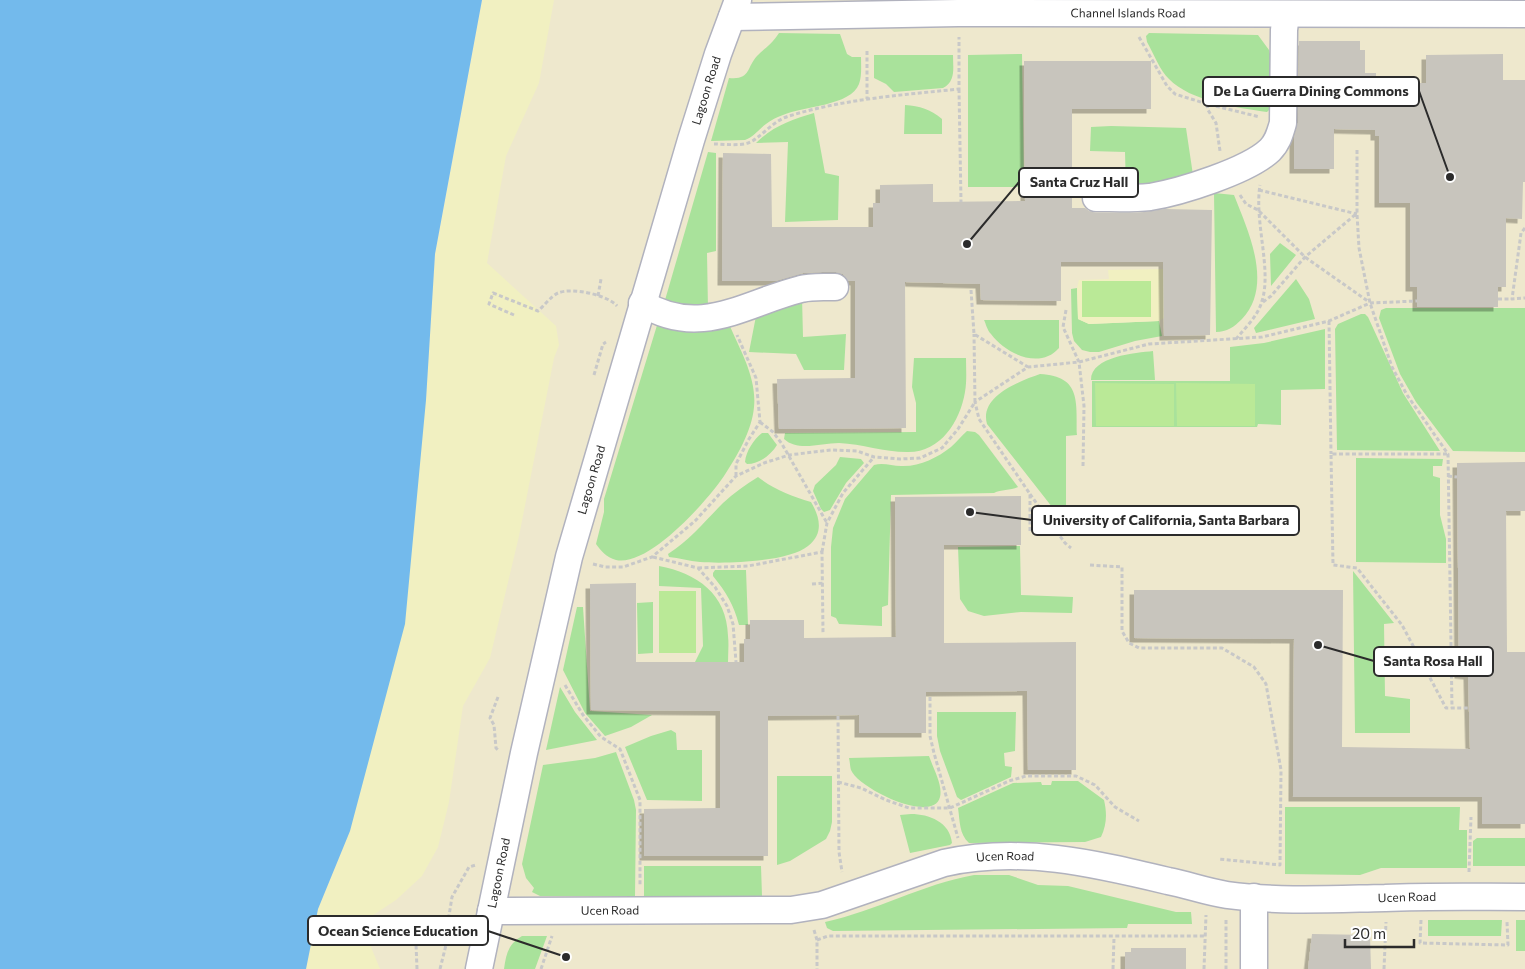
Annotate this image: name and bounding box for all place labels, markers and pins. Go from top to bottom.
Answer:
callout: De La Guerra Dining Commons [1203,77,1419,106]
callout: Santa Cruz Hall [1019,168,1138,197]
callout: University of California, Santa Barbara [1032,506,1299,535]
callout: Santa Rosa Hall [1374,647,1493,676]
callout: Ocean Science Education [308,916,488,945]

